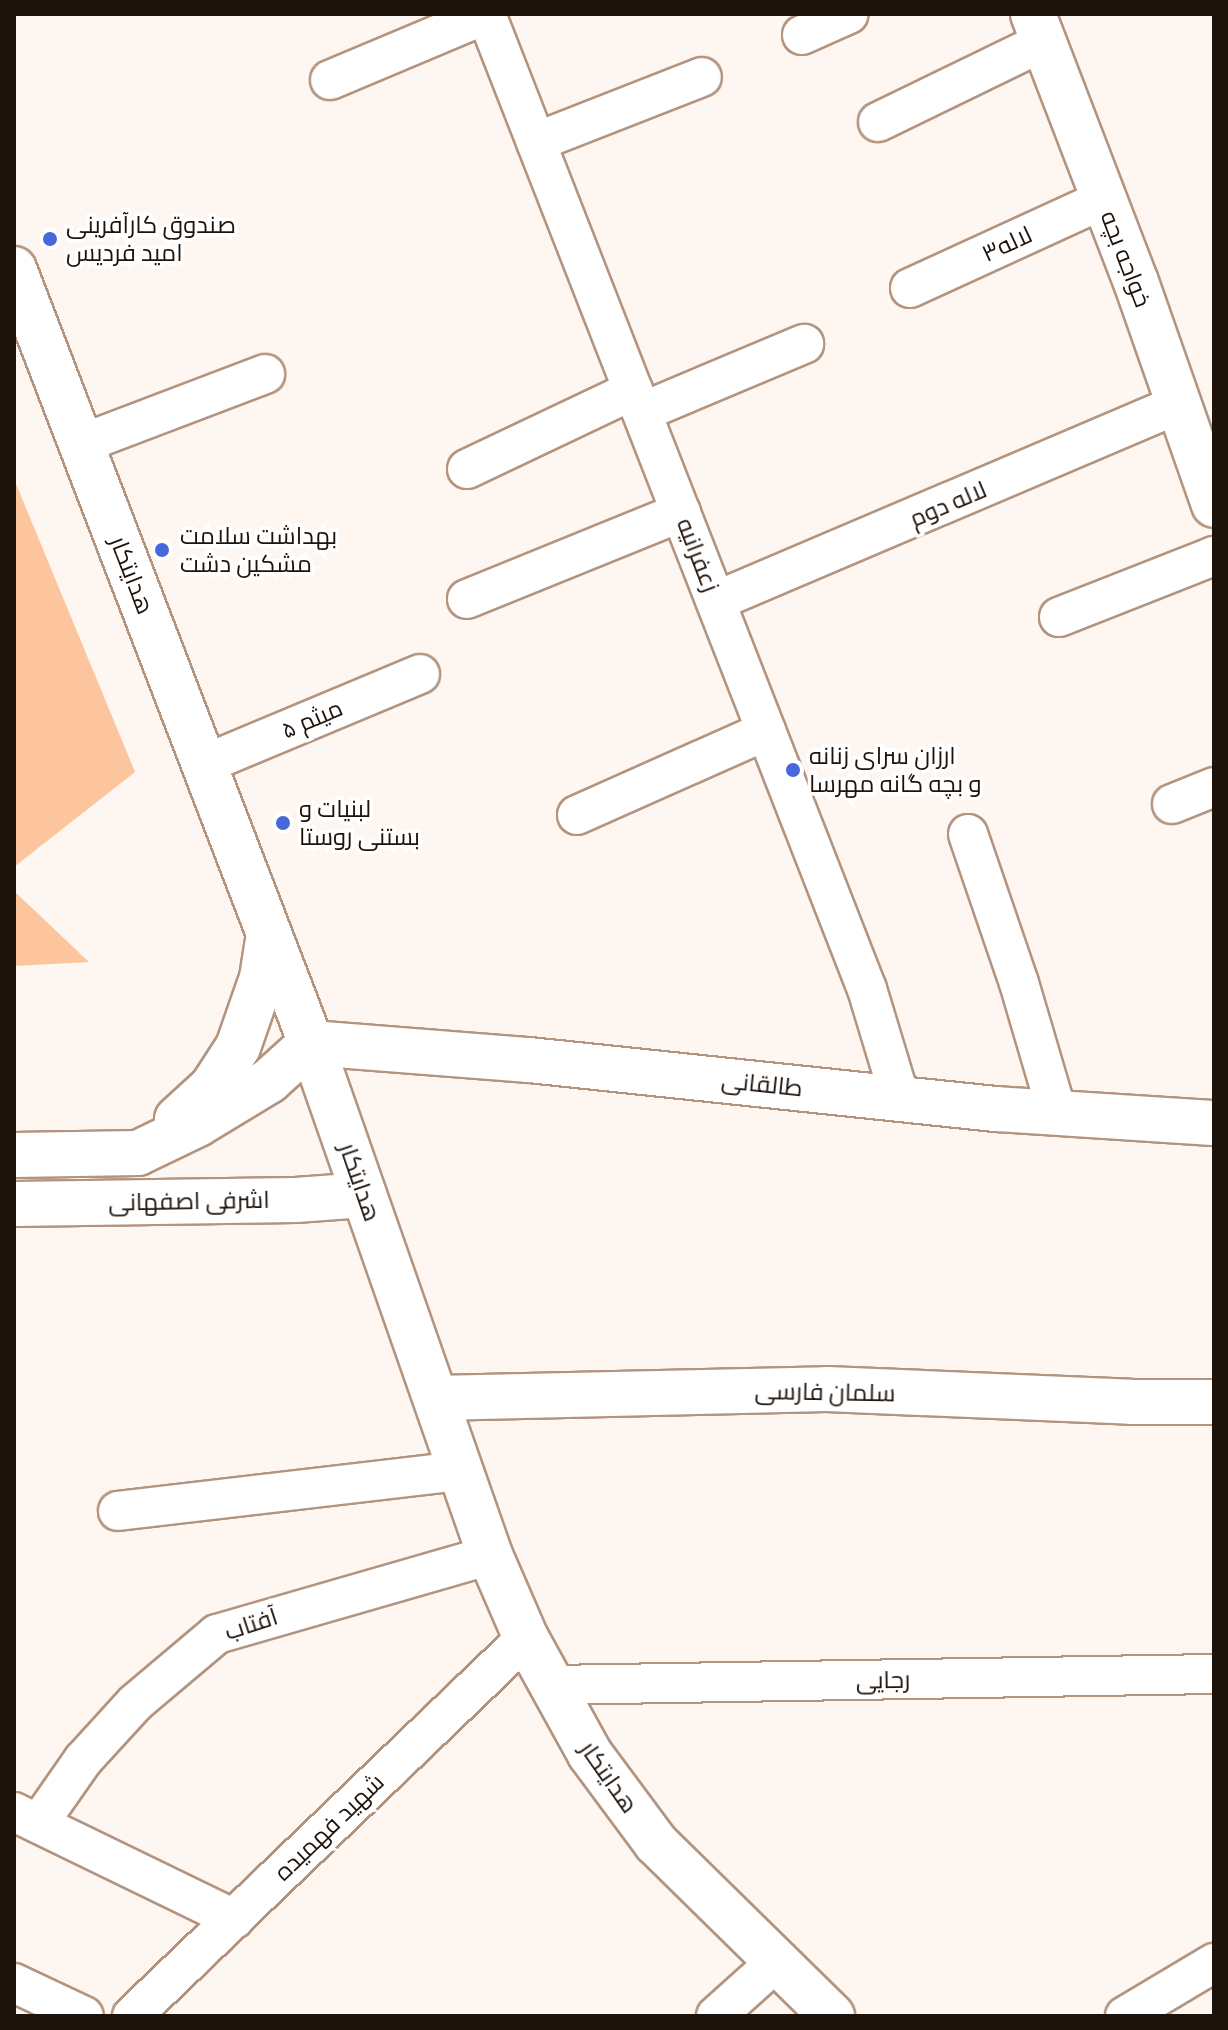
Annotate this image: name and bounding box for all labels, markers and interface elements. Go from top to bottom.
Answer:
street label: خواجه بچه [1094,207,1158,311]
place label: صندوق کارآفرینی امید فردیس [66,211,236,267]
street label: لاله۳ [977,220,1037,268]
marker: صندوق کارآفرینی امید فردیس [41,230,59,248]
street label: لاله دوم [905,475,991,533]
street label: زعفرانیه [671,514,725,596]
place label: بهداشت سلامت مشکین دشت [180,522,337,578]
street label: هدایتکار [104,532,160,618]
marker: بهداشت سلامت مشکین دشت [151,539,173,561]
street label: میثم ۵ [277,693,347,745]
place label: ارزان سرای زنانه و بچه گانه مهرسا [809,742,982,798]
marker: ارزان سرای زنانه و بچه گانه مهرسا [784,761,802,779]
place label: لبنیات و بستنی روستا [299,795,420,851]
marker: لبنیات و بستنی روستا [274,814,292,832]
street label: طالقانی [720,1065,804,1103]
street label: هدایتکار [333,1139,387,1225]
street label: اشرفی اصفهانی [108,1185,270,1217]
street label: سلمان فارسی [754,1376,896,1408]
street label: آفتاب [221,1602,281,1646]
street label: رجایی [856,1665,910,1695]
street label: هدایتکار [574,1736,644,1818]
street label: شهید فهمیده [268,1768,390,1886]

